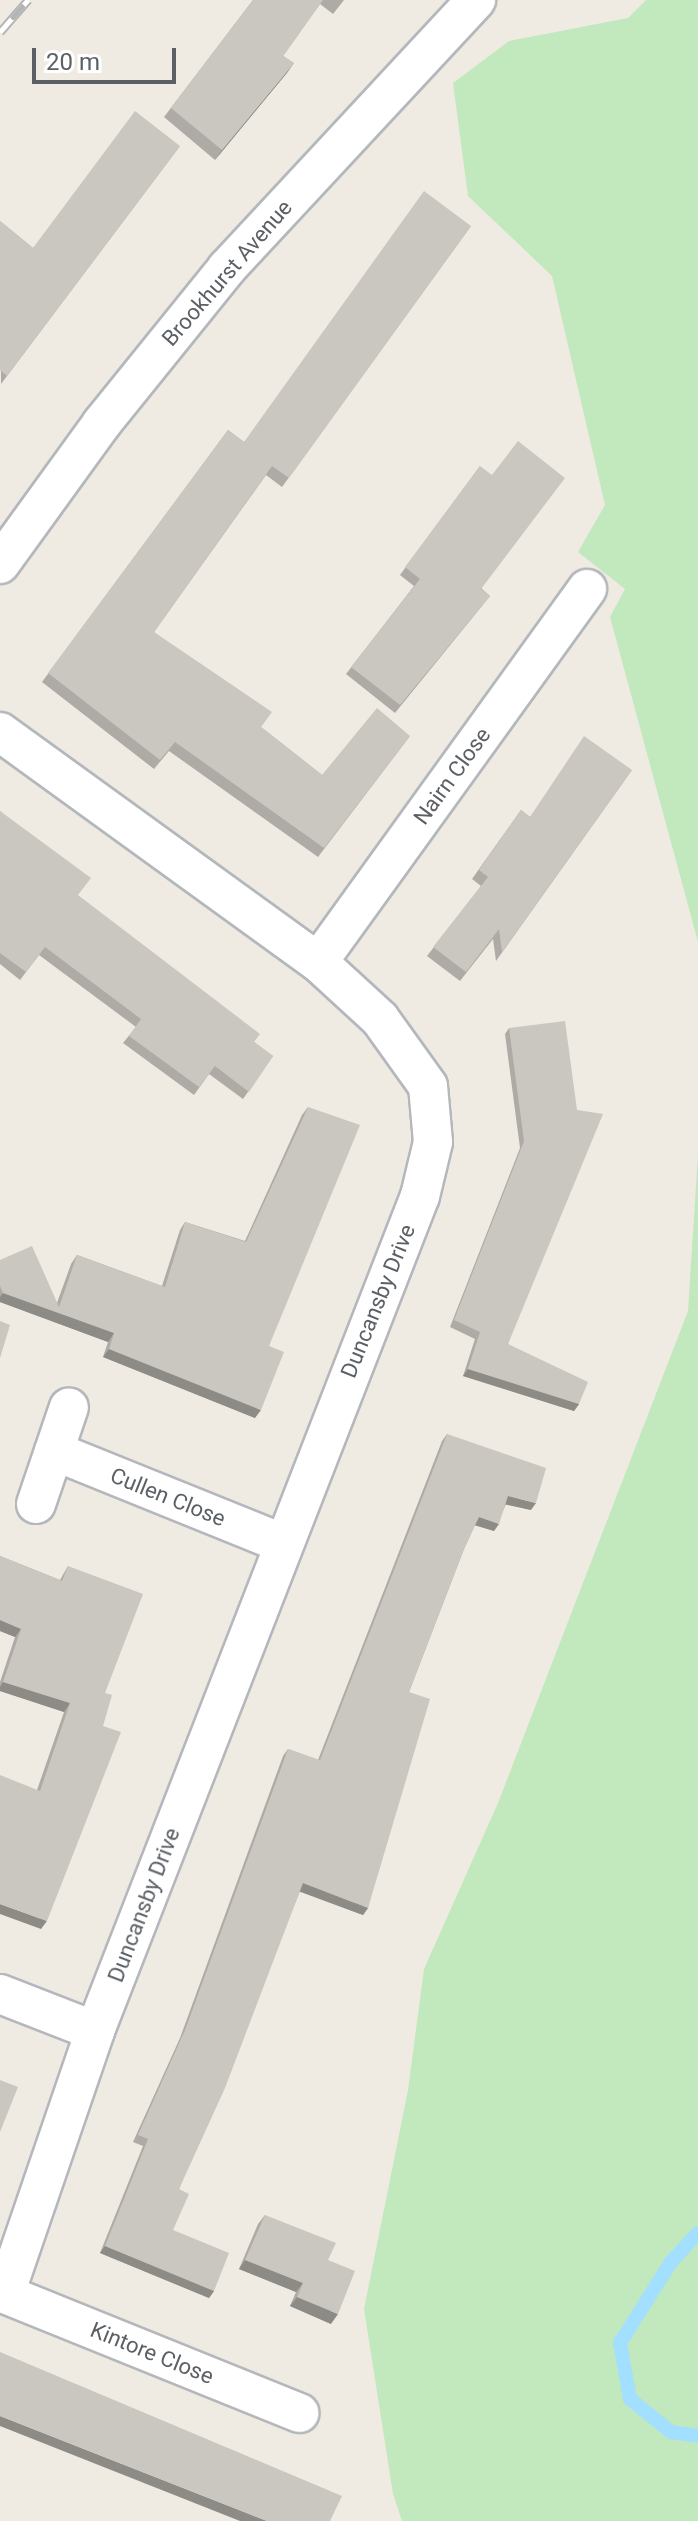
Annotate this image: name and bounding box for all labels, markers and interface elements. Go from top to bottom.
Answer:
scale bar [36,32,180,82]
text: 20 m [46,48,100,76]
street label: Brookhurst Avenue [156,195,298,351]
street label: Nairn Close [408,722,496,830]
street label: Duncansby Drive [335,1220,421,1382]
street label: Cullen Close [107,1462,229,1532]
street label: Duncansby Drive [102,1824,186,1986]
street label: Kintore Close [87,2316,217,2390]

